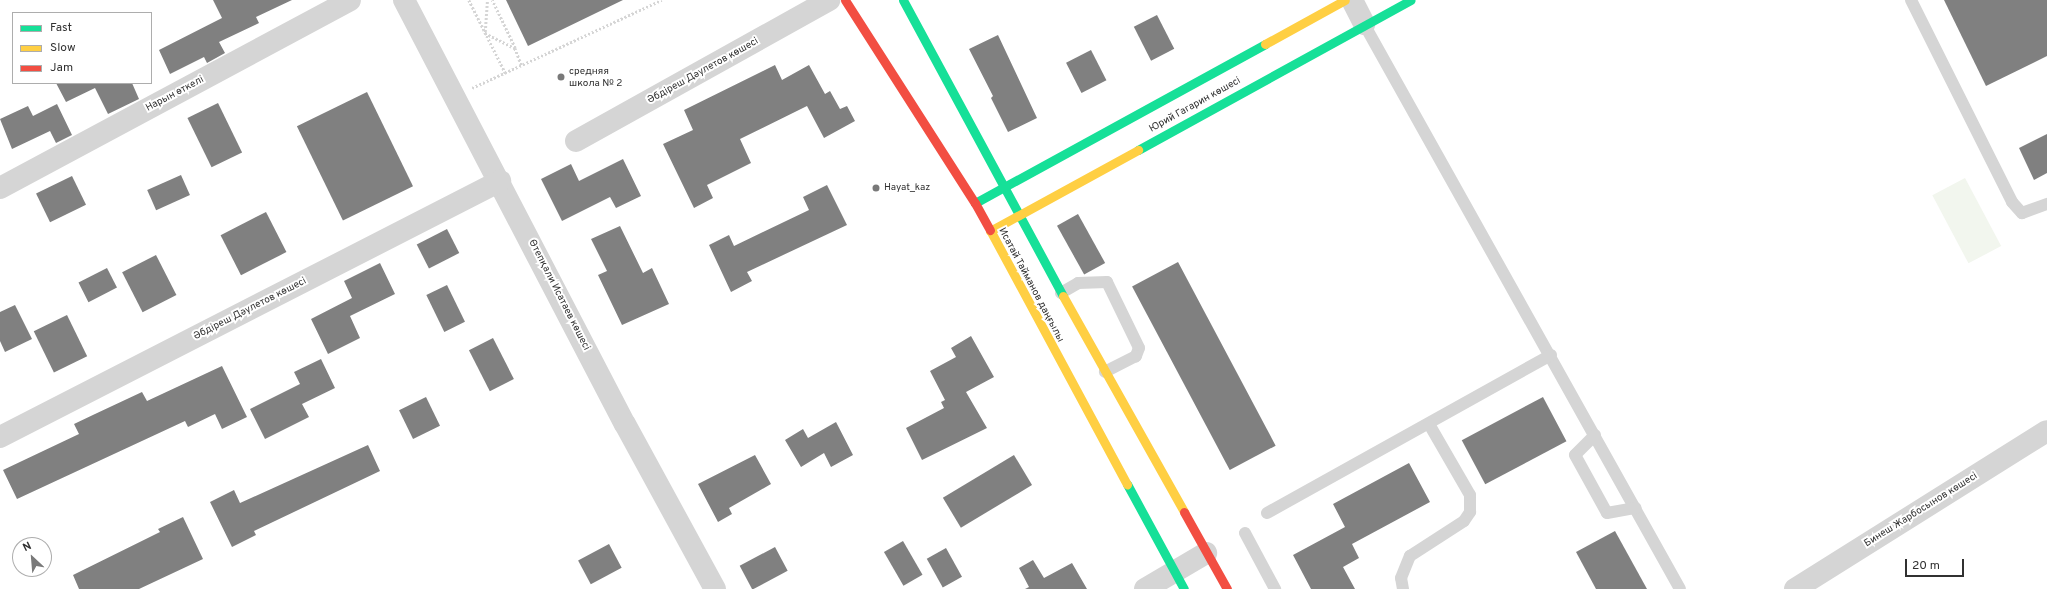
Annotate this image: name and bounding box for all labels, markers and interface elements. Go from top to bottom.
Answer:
legend [12,12,152,84]
text: Fast [50,20,72,36]
street label: Әбдіреш Дәулетов көшесі [645,35,761,107]
text: Slow [50,40,76,56]
text: Jam [50,60,73,76]
place label: cредняя школа № 2 [569,65,622,88]
marker: cредняя школа № 2 [556,72,566,82]
street label: Нарын өткелі [144,74,206,114]
street label: Юрий Гагарин көшесі [1147,75,1243,135]
place label: Hayat_kaz [884,182,930,194]
marker: Hayat_kaz [871,183,881,193]
street label: Исатай Тайманов даңғылы [996,226,1066,344]
street label: Өтепқали Исатаев көшесі [526,238,592,352]
street label: Әбдіреш Дәулетов көшесі [192,275,308,343]
street label: Бинеш Жарбосынов көшесі [1862,470,1980,550]
north arrow [12,537,52,577]
text: N [21,539,34,555]
scale bar [1907,551,1966,577]
text: 20 m [1912,558,1940,574]

